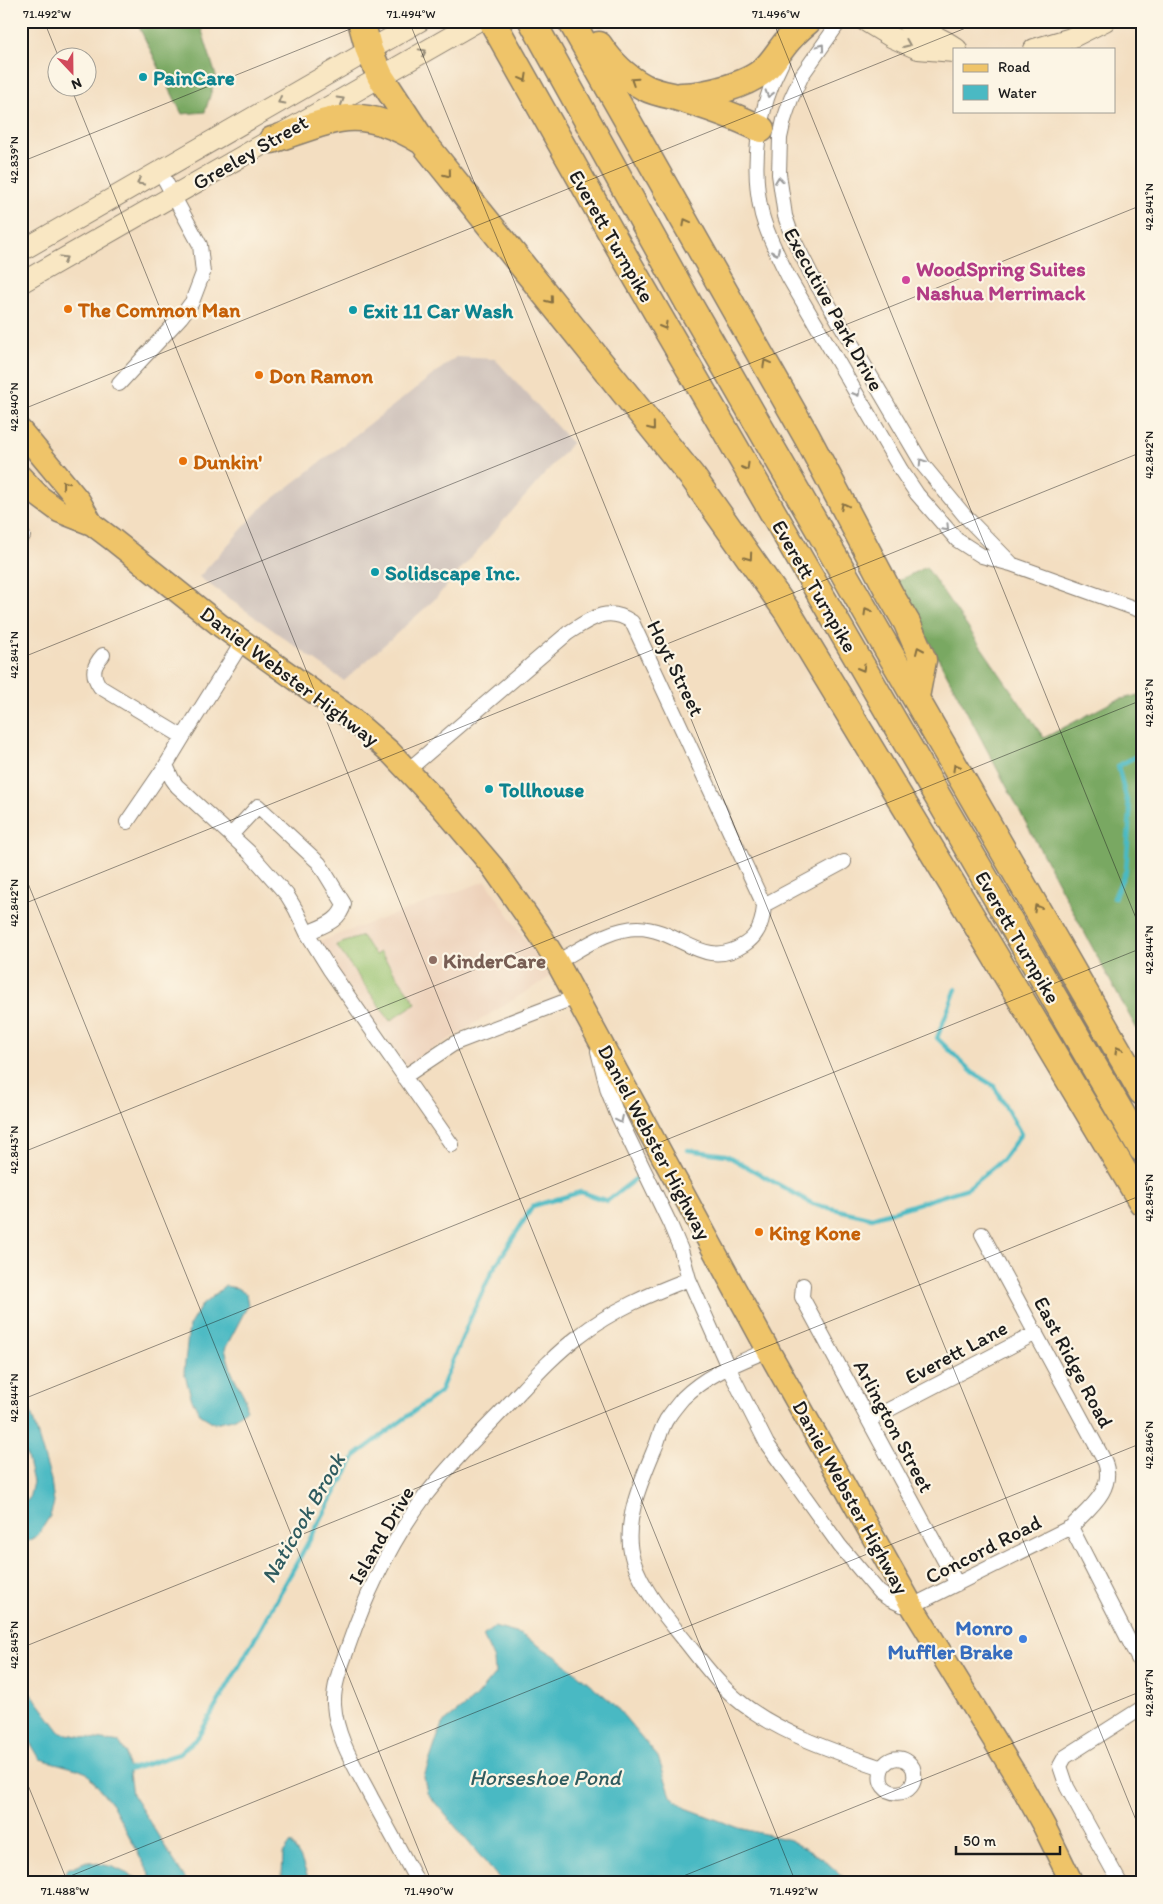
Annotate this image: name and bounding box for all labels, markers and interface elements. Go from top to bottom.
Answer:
text: 71.492°W [23,7,71,21]
text: 71.494°W [387,7,435,21]
text: 71.496°W [752,7,800,21]
one-way arrow [902,38,911,49]
one-way arrow [815,43,824,53]
north arrow [48,48,98,98]
legend [953,48,1116,112]
one-way arrow [417,49,426,59]
text: Road [998,58,1031,76]
place label: PainCare [153,65,235,90]
marker: PainCare [137,71,149,83]
one-way arrow [518,73,528,82]
text: N [69,74,84,93]
one-way arrow [630,78,640,87]
text: Water [998,84,1037,102]
one-way arrow [764,89,774,98]
one-way arrow [277,94,286,104]
one-way arrow [335,96,344,106]
street label: Greeley Street [188,109,312,195]
text: 42.839°N [7,136,21,184]
street label: Everett Turnpike [564,165,660,307]
one-way arrow [443,168,452,177]
one-way arrow [136,175,145,185]
one-way arrow [774,176,785,184]
text: 42.841°N [1142,183,1156,231]
one-way arrow [682,218,692,227]
street label: Executive Park Drive [779,223,889,395]
one-way arrow [770,247,781,256]
one-way arrow [58,256,67,266]
place label: WoodSpring Suites Nashua Merrimack [916,256,1087,305]
marker: WoodSpring Suites Nashua Merrimack [900,274,912,286]
one-way arrow [545,294,553,303]
place label: The Common Man [77,297,241,322]
place label: Exit 11 Car Wash [363,298,514,323]
marker: The Common Man [62,303,74,315]
marker: Exit 11 Car Wash [347,304,359,316]
one-way arrow [658,321,668,330]
one-way arrow [762,360,772,369]
place label: Don Ramon [269,363,373,388]
marker: Don Ramon [253,369,265,381]
text: 42.840°N [7,382,21,432]
one-way arrow [850,388,860,397]
one-way arrow [646,421,654,430]
text: 42.842°N [1142,431,1156,479]
place label: Dunkin' [193,449,262,474]
marker: Dunkin' [177,455,189,467]
one-way arrow [919,458,928,468]
one-way arrow [739,461,749,470]
one-way arrow [62,481,70,490]
one-way arrow [840,502,850,511]
street label: Everett Turnpike [767,515,863,657]
one-way arrow [940,523,949,532]
one-way arrow [743,551,752,561]
place label: Solidscape Inc. [385,560,520,586]
marker: Solidscape Inc. [369,566,381,578]
street label: Daniel Webster Highway [196,601,385,752]
one-way arrow [863,608,873,617]
street label: Hoyt Street [642,616,710,720]
text: 42.841°N [7,631,21,679]
one-way arrow [914,646,925,655]
one-way arrow [856,662,866,671]
text: 42.843°N [1142,679,1156,727]
one-way arrow [953,764,963,773]
place label: Tollhouse [498,777,584,802]
marker: Tollhouse [483,783,495,795]
street label: Everett Turnpike [970,866,1066,1008]
text: 42.842°N [7,879,21,927]
one-way arrow [1033,905,1043,914]
text: 42.844°N [1142,925,1156,975]
place label: KinderCare [443,948,546,973]
marker: KinderCare [427,954,439,966]
street label: Daniel Webster Highway [593,1040,717,1244]
one-way arrow [1114,1046,1124,1055]
one-way arrow [614,1115,624,1124]
text: 42.843°N [7,1126,21,1174]
text: 42.845°N [1142,1174,1156,1222]
place label: King Kone [769,1220,861,1246]
marker: King Kone [753,1226,765,1238]
street label: East Ridge Road [1029,1292,1119,1432]
street label: Everett Lane [901,1315,1011,1389]
street label: Arlington Street [849,1355,939,1497]
text: 42.844°N [7,1373,21,1423]
street label: Daniel Webster Highway [787,1396,915,1598]
text: 42.846°N [1142,1421,1156,1469]
water label: Naticook Brook [255,1447,352,1588]
street label: Island Drive [343,1481,419,1589]
street label: Concord Road [921,1509,1045,1589]
place label: Monro Muffler Brake [888,1615,1013,1664]
text: 42.845°N [7,1621,21,1669]
marker: Monro Muffler Brake [1017,1633,1029,1645]
text: 42.847°N [1142,1669,1156,1717]
water label: Horseshoe Pond [469,1764,623,1791]
scale bar [956,1824,1059,1856]
text: 50 m [963,1832,996,1850]
text: 71.488°W [41,1884,89,1898]
text: 71.490°W [404,1884,454,1898]
text: 71.492°W [770,1884,818,1898]

